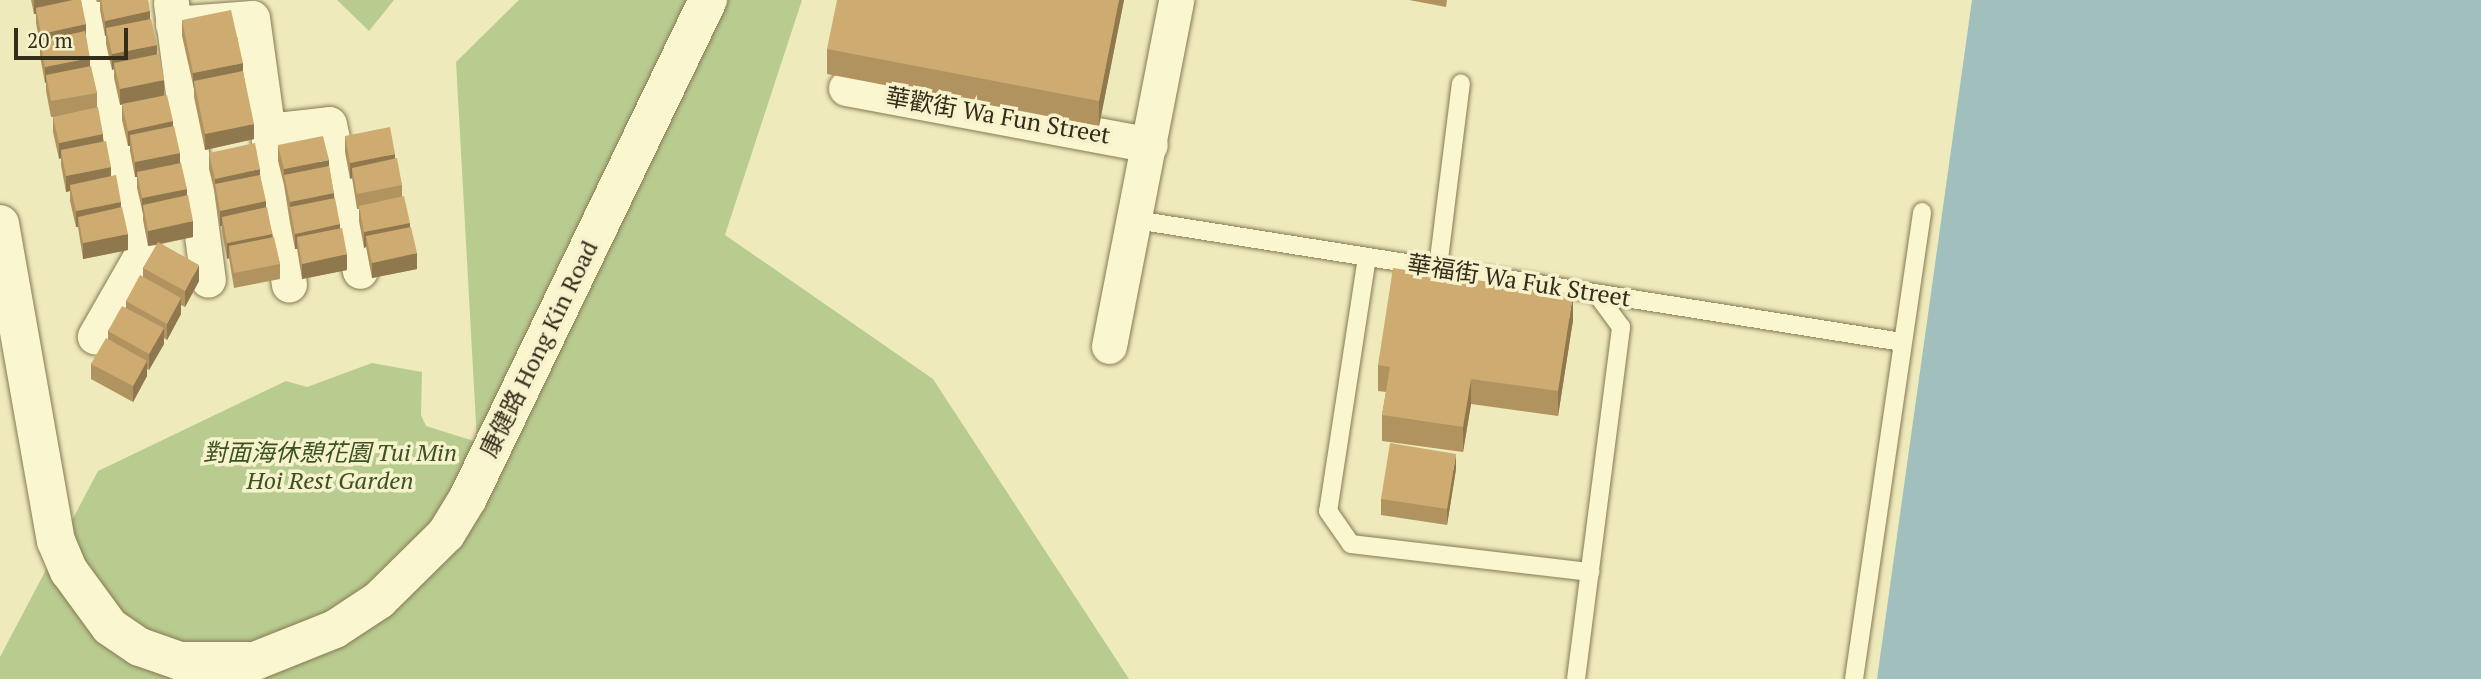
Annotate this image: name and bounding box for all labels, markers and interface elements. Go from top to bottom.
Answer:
scale bar [18,14,131,58]
text: 20 m [27,26,73,54]
street label: 華歡街 Wa Fun Street [883,82,1113,150]
street label: 康健路 Hong Kin Road [474,236,604,462]
street label: 華福街 Wa Fuk Street [1405,249,1633,313]
park label: 對面海休憩花園 Tui Min Hoi Rest Garden [203,439,457,495]

